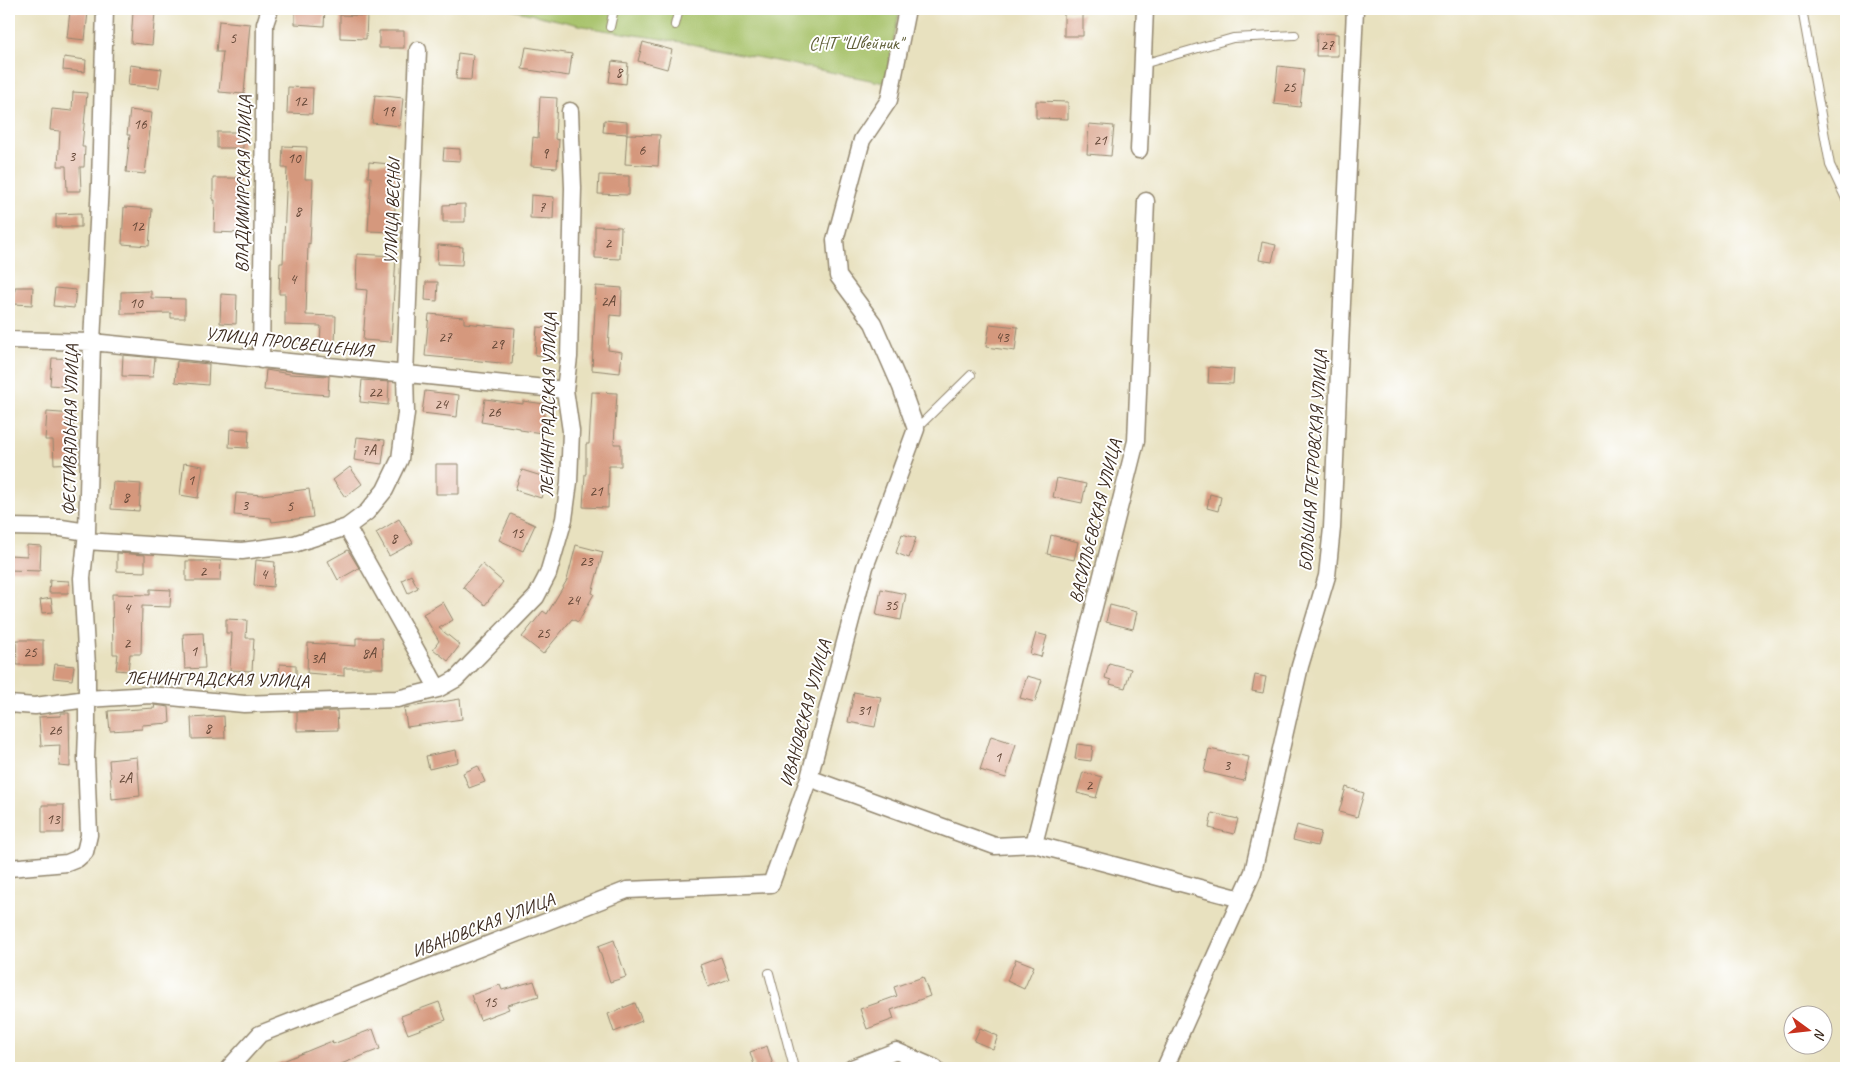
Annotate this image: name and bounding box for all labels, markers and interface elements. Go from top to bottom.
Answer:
house number: 5 [230,29,238,48]
park label: СНТ "Швейник" [809,32,907,54]
house number: 27 [1320,36,1335,55]
house number: 8 [616,63,624,82]
house number: 25 [1282,78,1297,97]
house number: 12 [293,92,308,111]
street label: ВЛАДИМИРСКАЯ УЛИЦА [230,94,256,273]
house number: 19 [381,102,396,121]
house number: 16 [133,115,148,134]
house number: 21 [1093,131,1108,150]
house number: 6 [639,141,647,160]
house number: 9 [542,144,550,163]
house number: 3 [69,147,77,166]
house number: 10 [287,149,302,168]
street label: УЛИЦА ВЕСНЫ [379,156,405,265]
house number: 7 [539,198,547,217]
house number: 8 [295,202,303,221]
house number: 12 [130,217,145,236]
house number: 2 [605,234,613,253]
house number: 4 [290,270,298,289]
house number: 2А [601,292,617,311]
house number: 10 [129,294,144,313]
street label: ЛЕНИНГРАДСКАЯ УЛИЦА [535,312,561,497]
street label: УЛИЦА ПРОСВЕЩЕНИЯ [204,322,376,362]
house number: 27 [438,328,453,347]
house number: 43 [995,328,1010,347]
house number: 29 [490,335,505,354]
street label: ФЕСТИВАЛЬНАЯ УЛИЦА [58,343,83,516]
street label: БОЛЬШАЯ ПЕТРОВСКАЯ УЛИЦА [1294,349,1332,572]
house number: 22 [368,383,383,402]
house number: 24 [434,395,449,414]
house number: 26 [487,403,502,422]
street label: ВАСИЛЬЕВСКАЯ УЛИЦА [1064,436,1126,605]
house number: 7А [362,441,378,460]
house number: 1 [188,471,196,490]
house number: 21 [589,482,604,501]
house number: 8 [123,488,131,507]
house number: 3 [242,496,250,515]
house number: 5 [287,497,295,516]
house number: 15 [510,524,525,543]
house number: 8 [391,529,399,548]
house number: 23 [579,552,594,571]
house number: 2 [200,562,208,581]
house number: 4 [261,565,269,584]
house number: 24 [566,591,581,610]
house number: 35 [884,596,899,615]
house number: 4 [124,599,132,618]
house number: 25 [536,624,551,643]
house number: 2 [124,634,132,653]
street label: ИВАНОВСКАЯ УЛИЦА [775,636,835,789]
house number: 1 [191,642,199,661]
house number: 25 [23,643,38,662]
house number: 8А [362,644,378,663]
house number: 3А [311,649,327,668]
street label: ЛЕНИНГРАДСКАЯ УЛИЦА [125,666,310,692]
house number: 31 [857,701,872,720]
house number: 8 [205,719,213,738]
house number: 26 [48,721,63,740]
house number: 1 [995,748,1003,767]
house number: 3 [1224,756,1232,775]
house number: 2А [118,769,134,788]
house number: 2 [1086,776,1094,795]
house number: 13 [46,810,61,829]
street label: ИВАНОВСКАЯ УЛИЦА [409,887,558,962]
house number: 15 [483,993,498,1012]
north arrow [1782,1004,1832,1054]
text: N [1810,1027,1829,1042]

